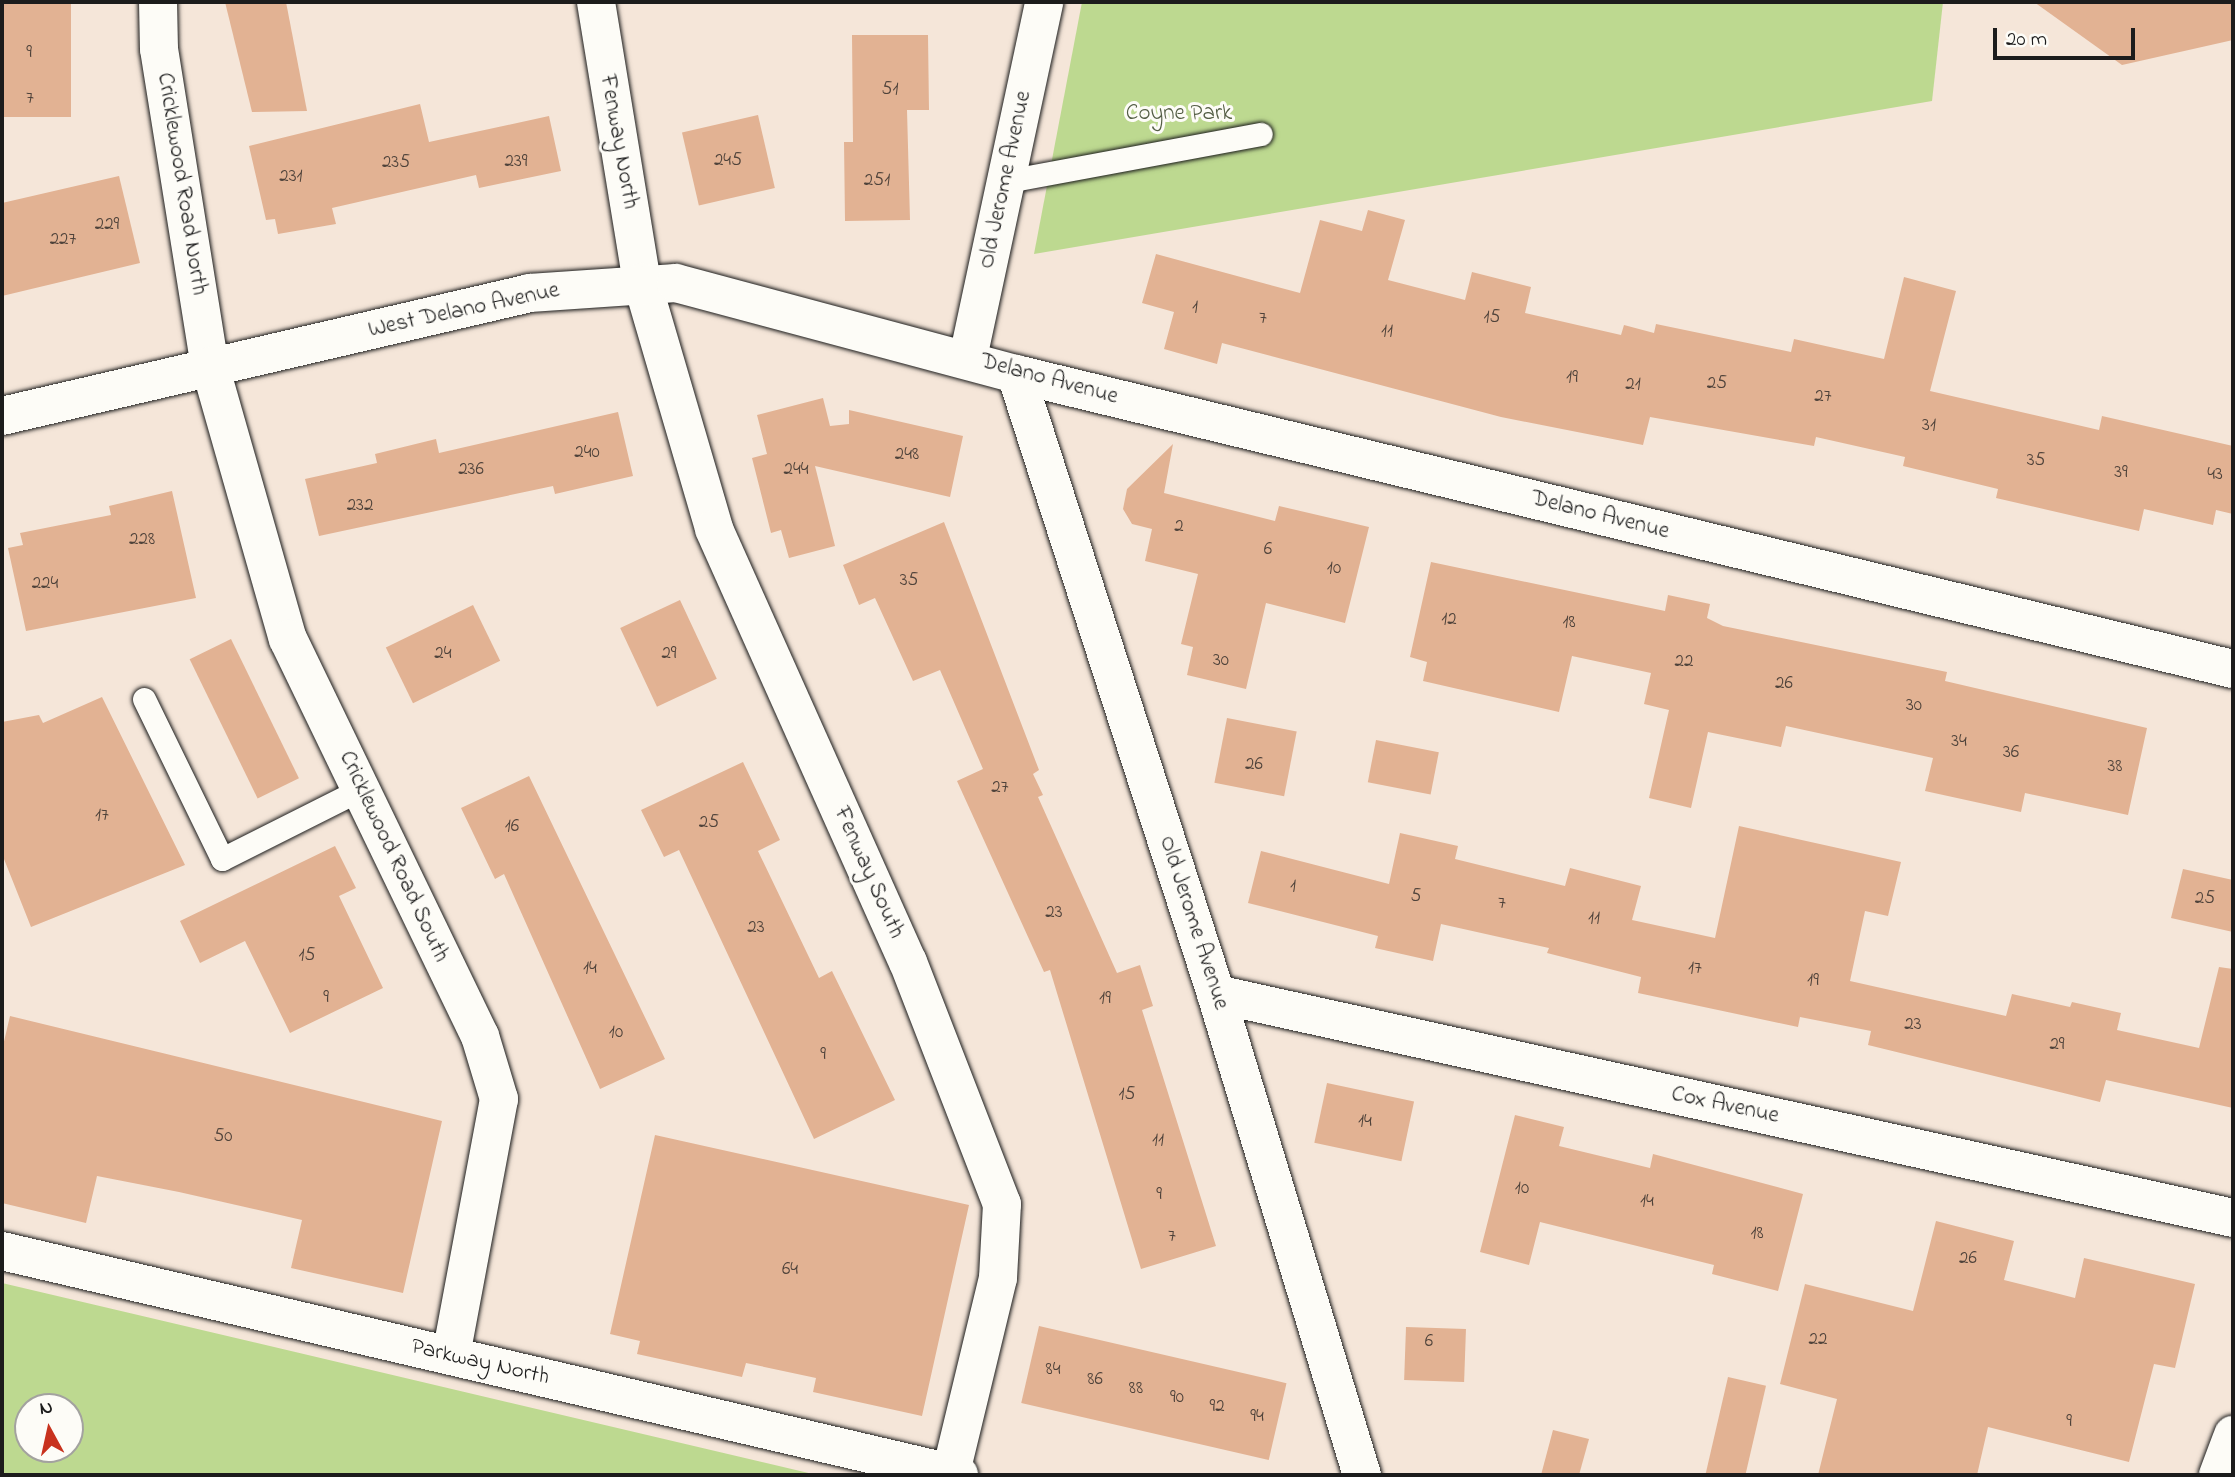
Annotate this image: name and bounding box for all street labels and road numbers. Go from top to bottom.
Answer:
street label: Cricklewood Road North [150,71,212,297]
street label: Fenway North [593,73,643,211]
street label: Old Jerome Avenue [974,89,1038,271]
street label: West Delano Avenue [366,277,562,345]
street label: Delano Avenue [977,348,1121,412]
street label: Delano Avenue [1528,486,1672,546]
street label: Cricklewood Road South [332,747,454,967]
street label: Fenway South [827,803,909,943]
street label: Old Jerome Avenue [1152,833,1234,1013]
street label: Cox Avenue [1669,1081,1781,1131]
street label: Parkway North [408,1334,552,1392]

